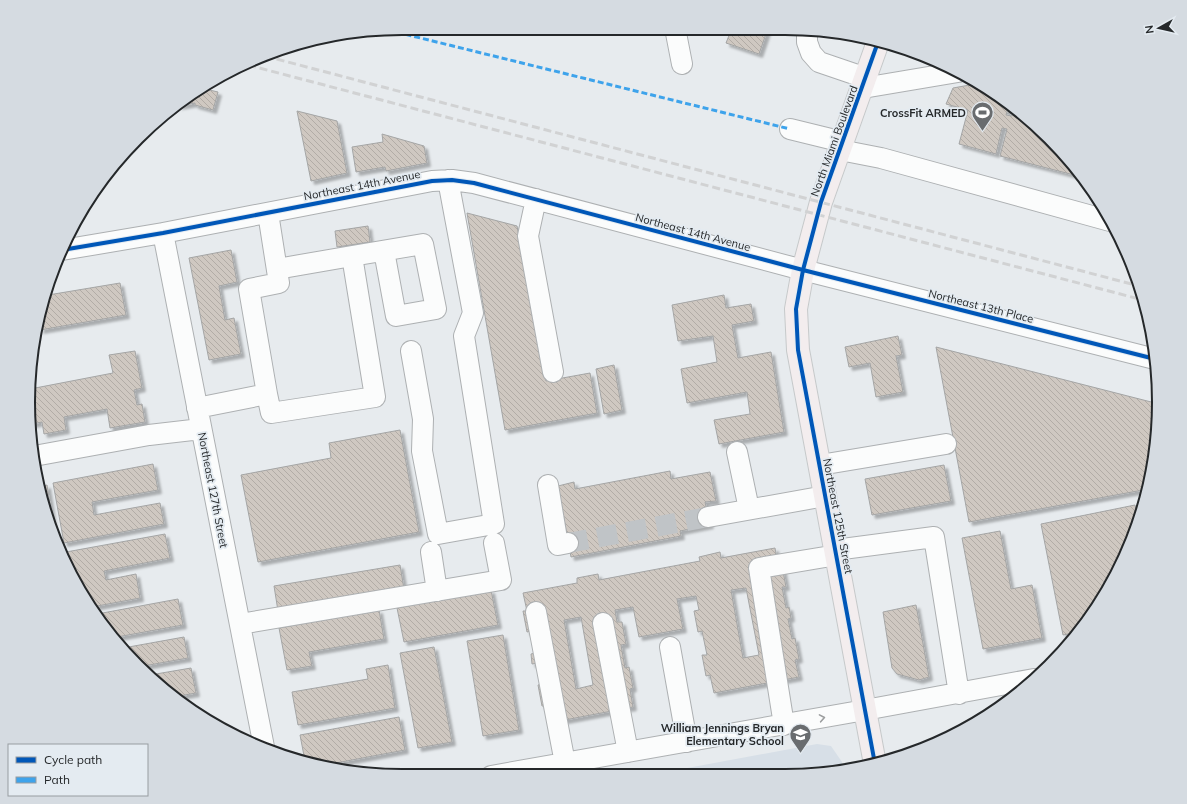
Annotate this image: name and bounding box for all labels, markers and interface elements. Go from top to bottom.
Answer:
north arrow [1139,8,1179,48]
text: N [1142,24,1157,34]
street label: North Miami Boulevard [807,84,861,198]
sports icon: CrossFit ARMED [969,100,995,133]
place label: CrossFit ARMED [880,106,966,120]
street label: Northeast 14th Avenue [303,167,421,203]
street label: Northeast 14th Avenue [634,210,752,254]
street label: Northeast 13th Place [927,286,1035,326]
street label: Northeast 127th Street [195,431,231,549]
street label: Northeast 125th Street [820,457,856,575]
one-way arrow [819,714,825,723]
place label: William Jennings Bryan Elementary School [661,721,784,748]
school or university icon: William Jennings Bryan Elementary School [787,721,813,754]
legend [8,744,148,796]
text: Cycle path [44,752,102,767]
text: Path [44,772,70,787]

